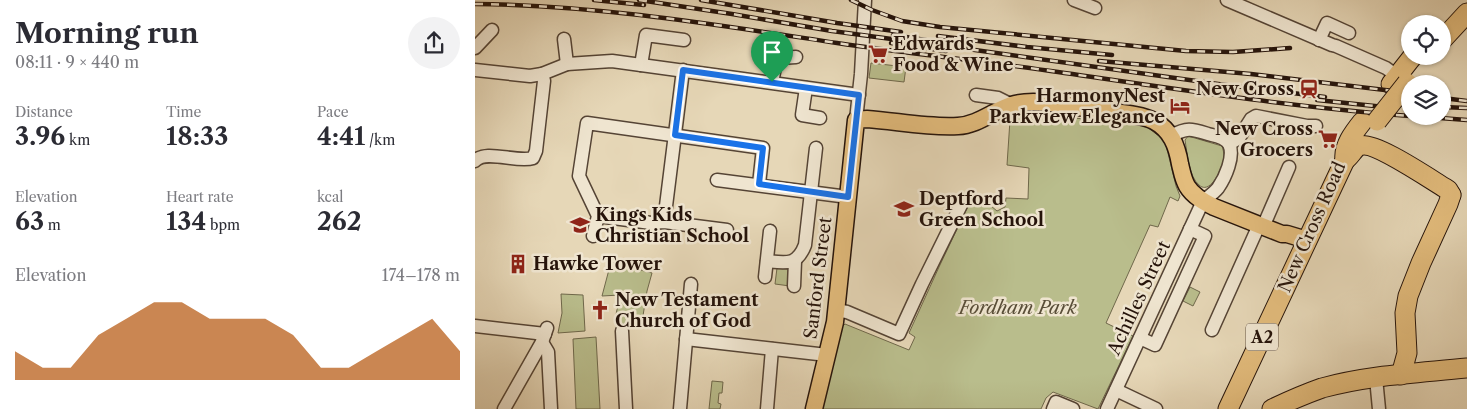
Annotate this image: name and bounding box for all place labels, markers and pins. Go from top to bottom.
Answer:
pin [751,31,793,82]
place label: Edwards Food & Wine [893,33,1014,76]
supermarket icon: Edwards Food & Wine [867,43,889,65]
place label: New Cross [1196,78,1294,100]
station icon: New Cross [1298,78,1320,100]
place label: HarmonyNest Parkview Elegance [989,85,1166,128]
hotel icon: HarmonyNest Parkview Elegance [1169,95,1191,117]
place label: New Cross Grocers [1215,118,1313,161]
supermarket icon: New Cross Grocers [1317,128,1339,150]
place label: Deptford Green School [919,188,1044,231]
school or university icon: Deptford Green School [893,198,915,220]
place label: Kings Kids Christian School [595,204,749,247]
school or university icon: Kings Kids Christian School [569,214,591,236]
building icon: Hawke Tower [507,253,529,275]
place label: Hawke Tower [533,253,662,275]
place label: New Testament Church of God [615,289,759,332]
church icon: New Testament Church of God [589,299,611,321]

